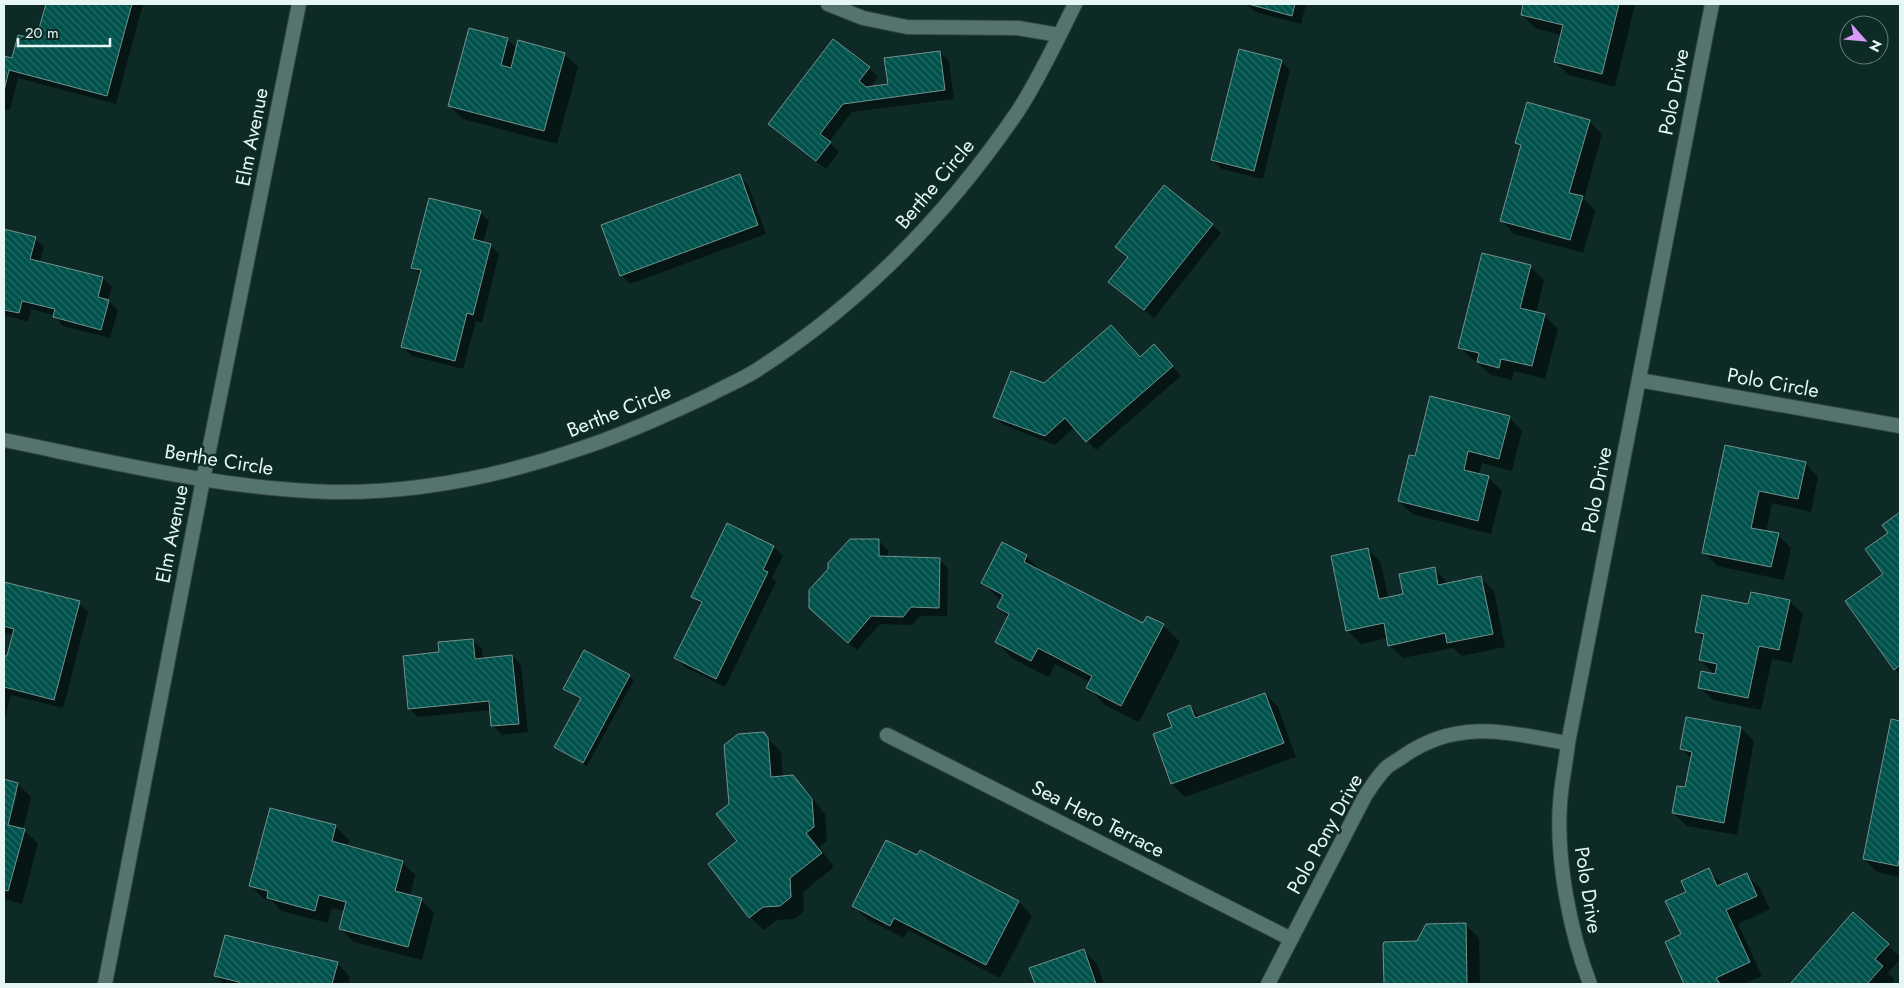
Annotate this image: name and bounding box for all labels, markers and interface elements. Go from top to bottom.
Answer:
scale bar [18,15,110,47]
north arrow [1839,15,1889,65]
text: 20 m [25,22,59,44]
text: N [1864,36,1887,55]
street label: Polo Drive [1651,46,1697,138]
street label: Elm Avenue [228,85,276,189]
street label: Berthe Circle [889,133,981,235]
street label: Polo Circle [1725,361,1821,405]
street label: Berthe Circle [563,377,675,445]
street label: Berthe Circle [162,437,276,483]
street label: Polo Drive [1574,444,1620,536]
street label: Elm Avenue [148,482,196,586]
street label: Polo Pony Drive [1280,768,1370,900]
street label: Sea Hero Terrace [1026,773,1170,865]
street label: Polo Drive [1567,845,1609,935]

